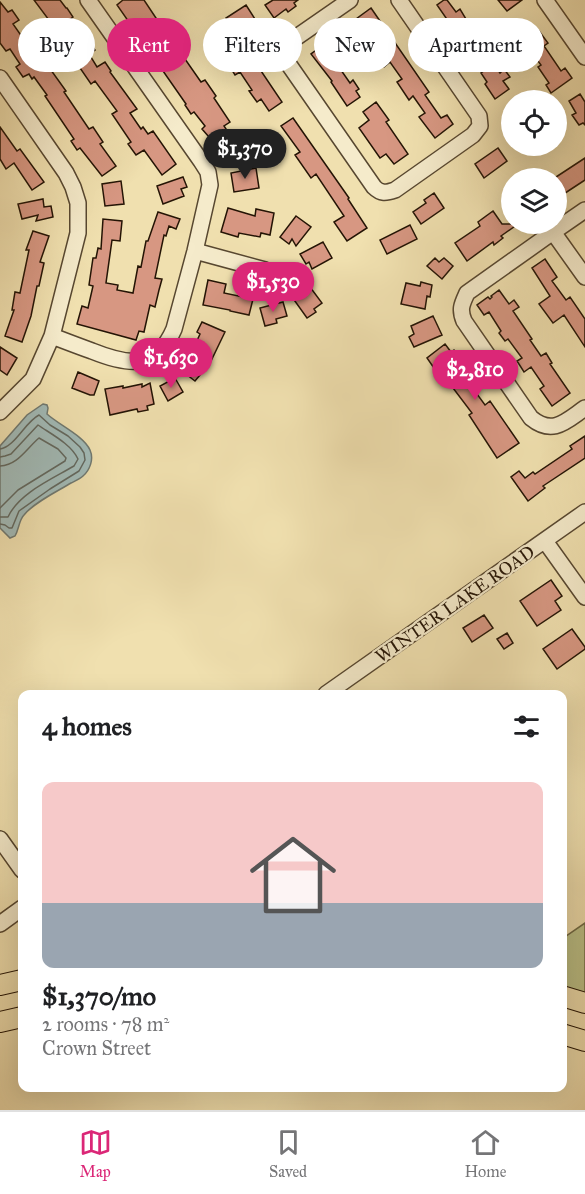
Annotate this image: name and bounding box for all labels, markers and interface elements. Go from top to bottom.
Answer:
chip: Buy [18,18,95,72]
chip: Rent [107,18,191,72]
chip: Filters [203,18,302,72]
chip: New [314,18,396,72]
chip: Apartment [408,18,544,72]
map controls [501,90,567,234]
button: locate [501,90,567,156]
pin: $1,370 [196,129,294,180]
text: $1,370 [217,136,273,160]
button: layers [501,168,567,234]
pin: $1,530 [224,262,322,313]
text: $1,530 [246,269,300,293]
pin: $1,630 [122,338,220,389]
text: $1,630 [144,345,198,369]
pin: $2,810 [426,350,524,401]
text: $2,810 [446,357,504,381]
street label: WINTER LAKE ROAD [371,541,539,667]
text: 4 homes [42,710,132,742]
icon: filters [510,710,543,743]
icon: home [239,821,347,929]
text: $1,370/mo [42,980,156,1012]
text: 2 rooms · 78 m² [42,1012,169,1036]
text: Crown Street [42,1036,151,1060]
tab: Map [79,1126,112,1181]
tab: Saved [269,1126,307,1181]
tab: Home [464,1126,506,1181]

